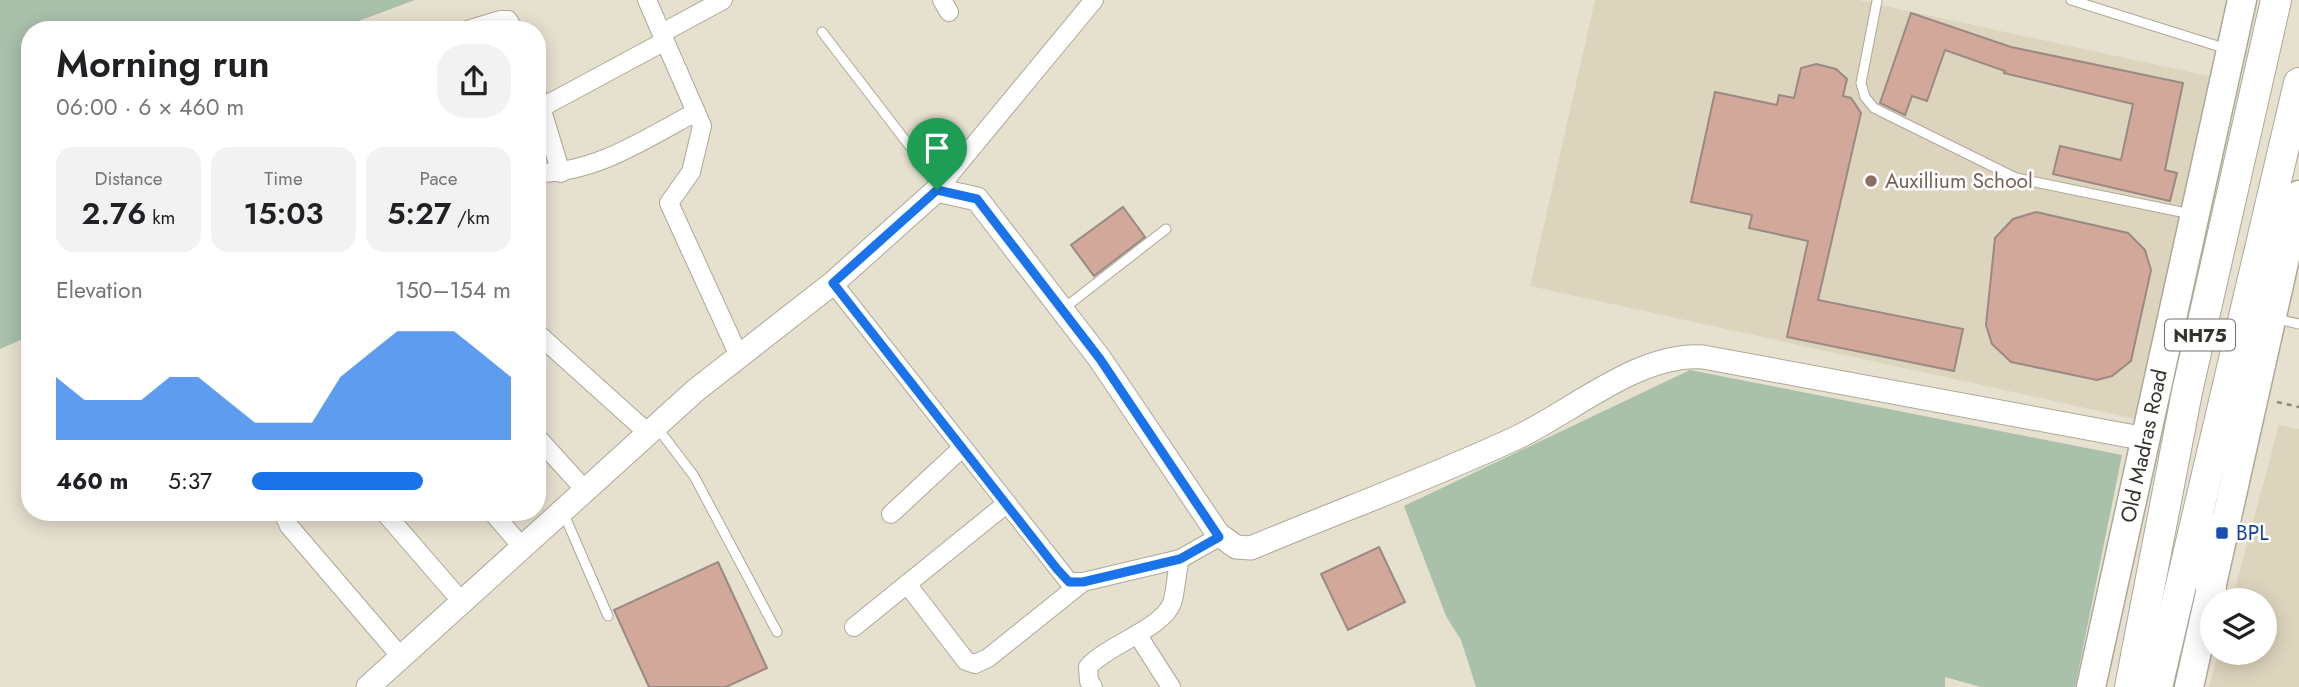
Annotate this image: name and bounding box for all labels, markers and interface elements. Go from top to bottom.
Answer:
text: Morning run [56,36,270,91]
button: share [437,44,511,118]
text: 06:00 · 6 × 460 m [56,90,244,124]
pin [907,118,967,190]
icon: arrive [918,129,956,167]
text: Distance [94,165,163,192]
text: Time [264,165,303,192]
text: Pace [420,165,457,192]
place label: Auxillium School [1885,166,2033,196]
marker: Auxillium School [1863,173,1879,189]
text: 2.76 [82,192,147,235]
text: 15:03 [244,192,323,235]
text: 5:27 [387,192,451,235]
text: km [147,204,175,231]
text: /km [451,204,490,231]
text: Elevation [56,273,143,307]
text: 150–154 m [395,273,511,307]
road number: NH75 [2165,320,2235,350]
street label: Old Madras Road [2113,367,2175,525]
text: 460 m [56,464,128,498]
text: 5:37 [168,464,212,498]
place label: BPL [2236,518,2269,548]
marker: BPL [2214,525,2230,541]
map controls [2200,588,2277,665]
button: layers [2200,588,2277,665]

